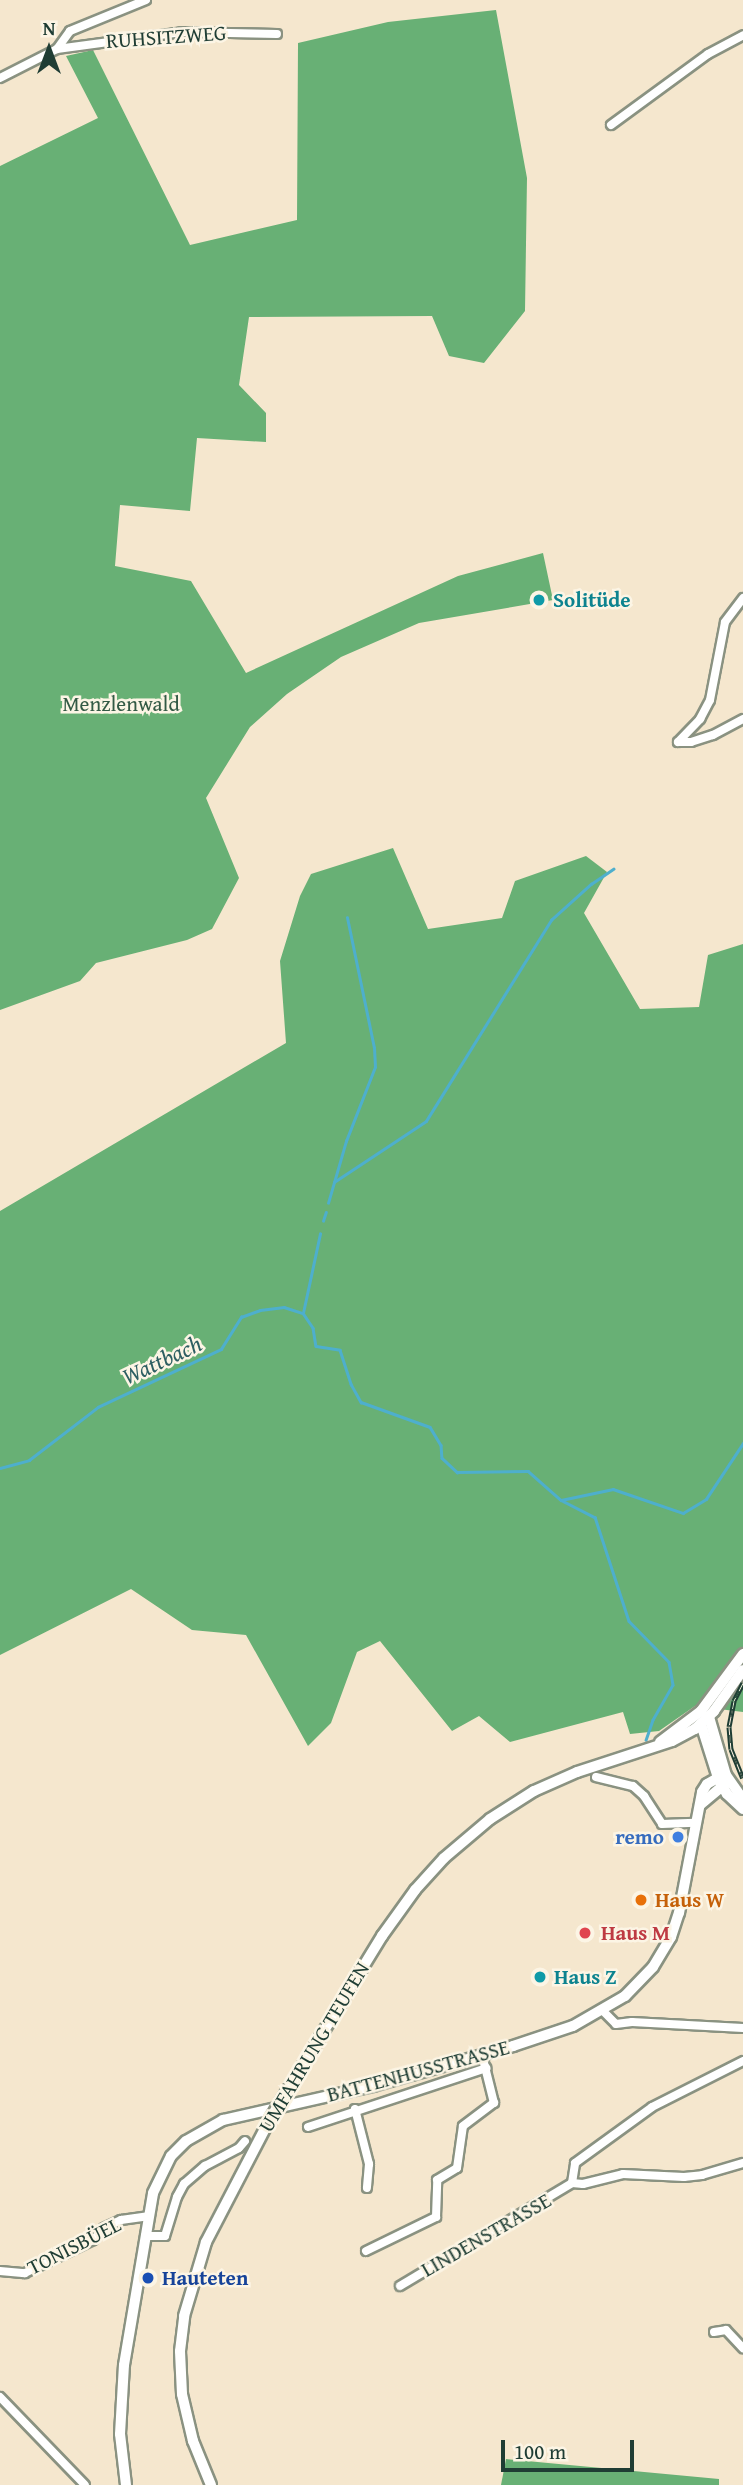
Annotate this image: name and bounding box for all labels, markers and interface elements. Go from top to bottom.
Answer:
north arrow [14,14,84,84]
text: N [43,14,55,42]
street label: RUHSITZWEG [105,20,227,54]
place label: Solitüde [553,587,631,613]
marker: Solitüde [531,592,547,608]
park label: Menzlenwald [62,691,180,717]
water label: Wattbach [118,1330,206,1390]
place label: remo [615,1824,664,1850]
marker: remo [670,1829,686,1845]
place label: Haus W [655,1887,724,1913]
marker: Haus W [633,1892,649,1908]
place label: Haus M [601,1920,670,1946]
marker: Haus M [575,1923,595,1943]
street label: UMFAHRUNG TEUFEN [253,1957,375,2137]
place label: Haus Z [554,1964,617,1990]
marker: Haus Z [532,1969,548,1985]
street label: BATTENHUSSTRASSE [324,2035,512,2107]
street label: LINDENSTRASSE [417,2188,555,2282]
street label: TONISBÜEL [23,2212,125,2280]
place label: Hauteten [162,2265,248,2291]
marker: Hauteten [140,2270,156,2286]
scale bar [505,2426,638,2470]
text: 100 m [514,2436,566,2467]

